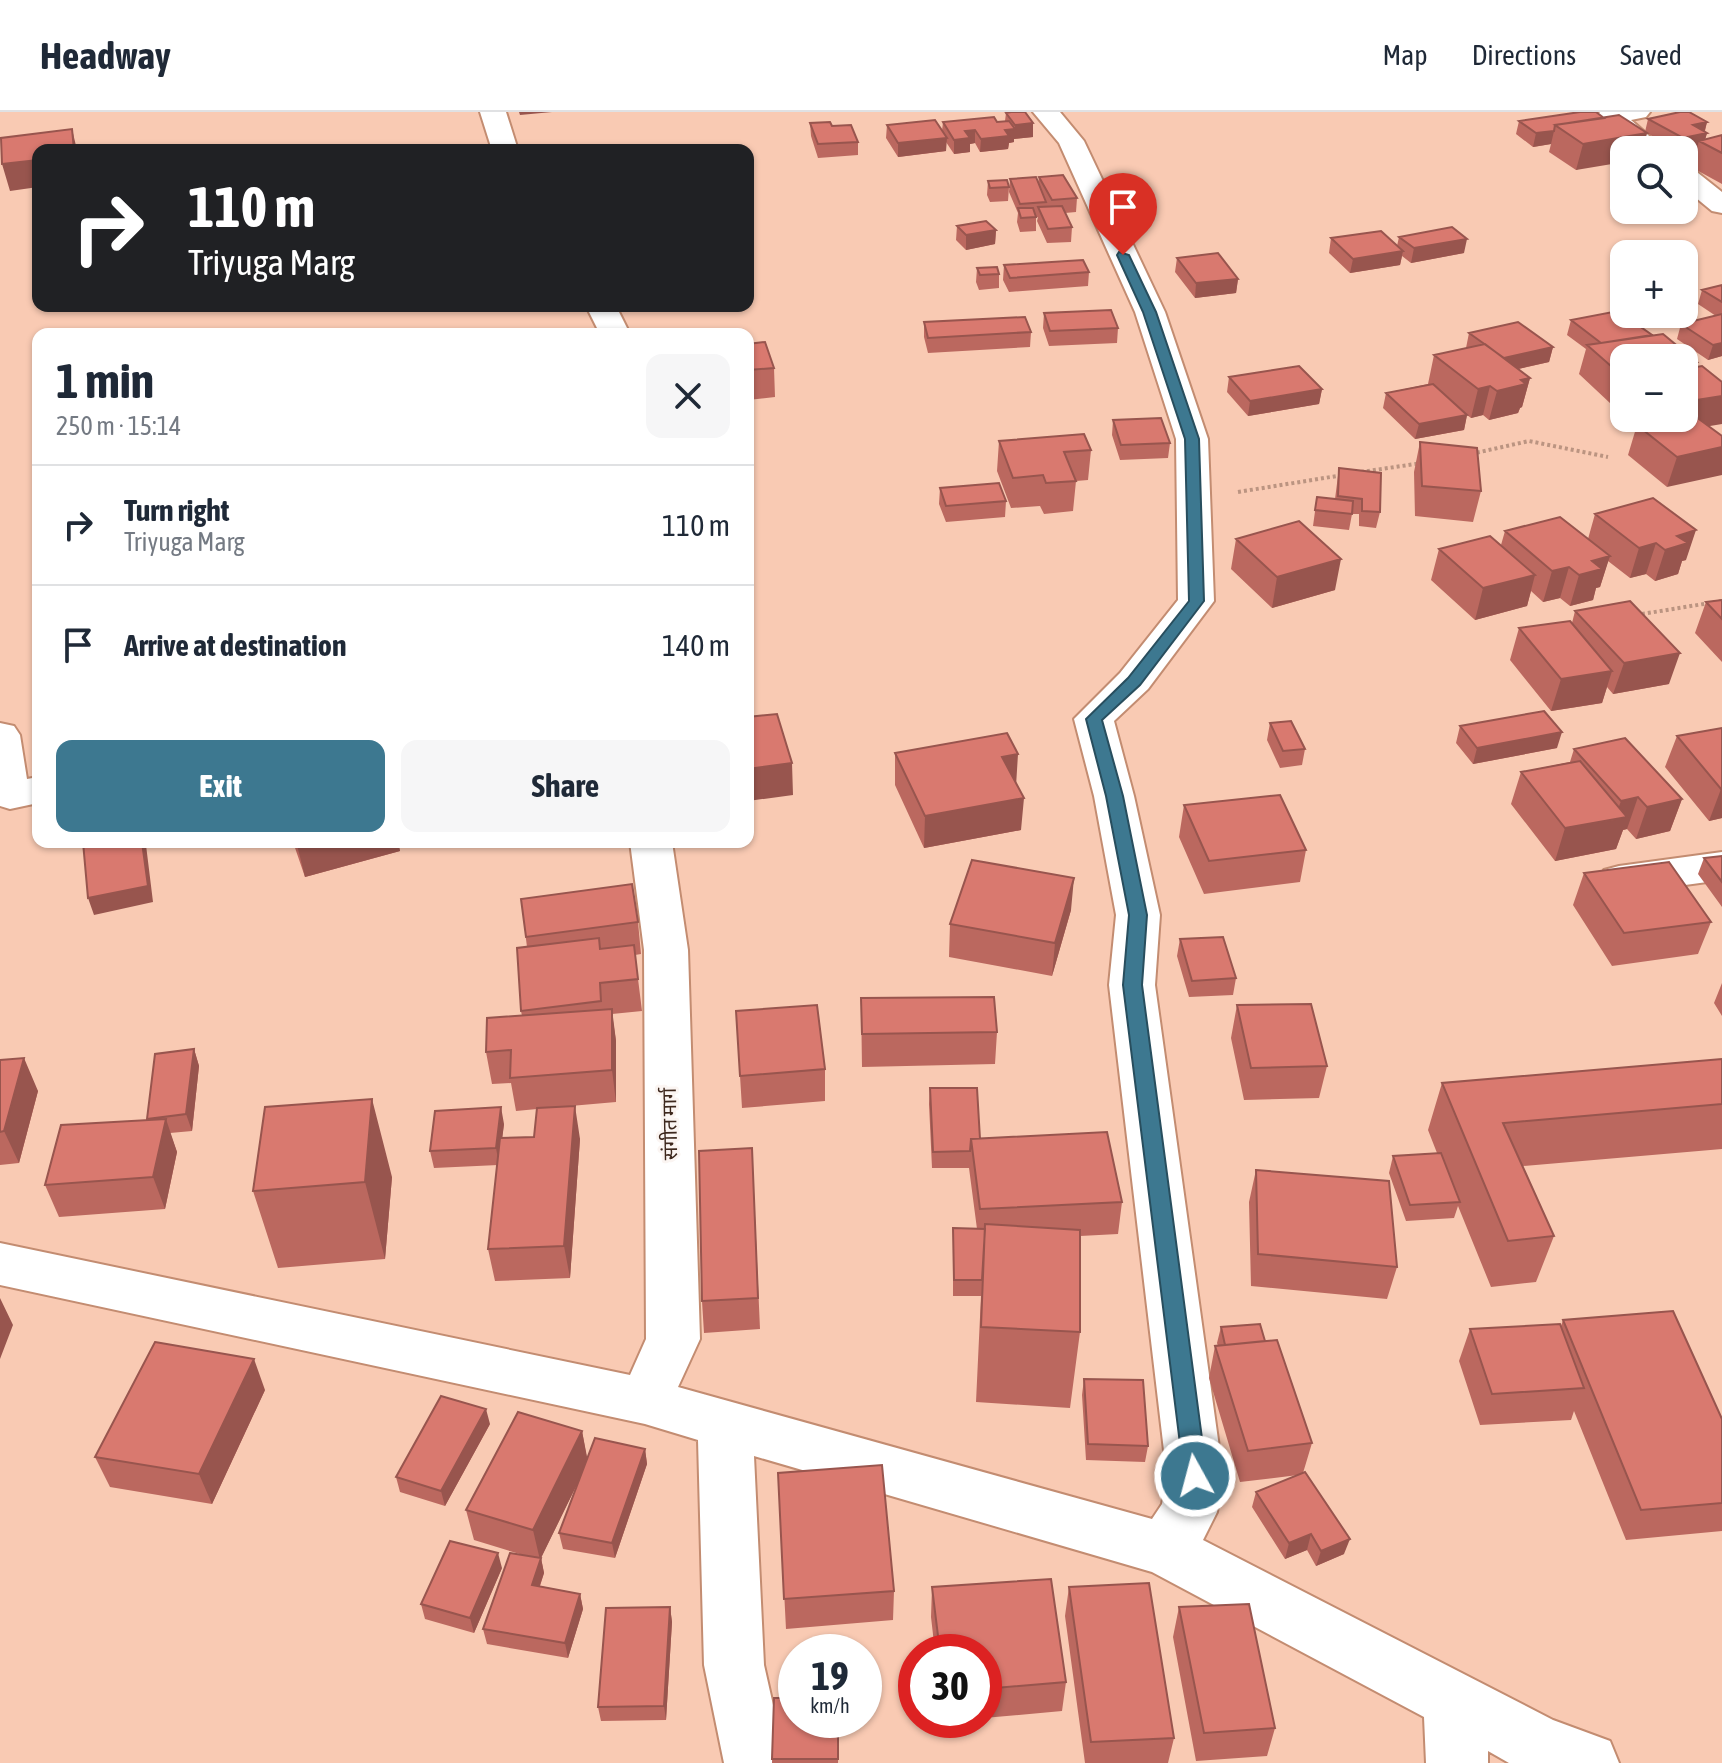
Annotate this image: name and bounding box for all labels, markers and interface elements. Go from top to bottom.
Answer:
text: Headway [40,34,171,77]
text: Map [1383,39,1428,71]
text: Directions [1472,39,1576,71]
text: Saved [1620,39,1682,71]
map controls [1610,136,1698,432]
button: search [1610,136,1698,224]
pin [1089,173,1157,255]
text: 110 m [188,175,315,239]
icon: right [56,176,160,280]
icon: arrive [1101,185,1145,229]
button: + [1610,240,1698,328]
text: Triyuga Marg [188,241,355,283]
button: − [1610,344,1698,432]
text: 1 min [56,353,154,408]
button: close [646,354,730,438]
text: 250 m · 15:14 [56,411,181,441]
text: Turn right [124,493,230,527]
icon: right [56,503,100,547]
text: 110 m [662,508,730,542]
text: Triyuga Marg [124,527,245,557]
icon: arrive [56,623,100,667]
text: Arrive at destination [124,628,346,662]
text: 140 m [662,628,730,662]
button: Exit [56,740,385,832]
button: Share [401,740,730,832]
street label: संगीत मार्ग [657,1087,681,1160]
position arrow [1153,1434,1237,1518]
speed limit sign: 30 [898,1634,1002,1738]
text: 19 [811,1653,849,1698]
text: km/h [810,1694,850,1717]

